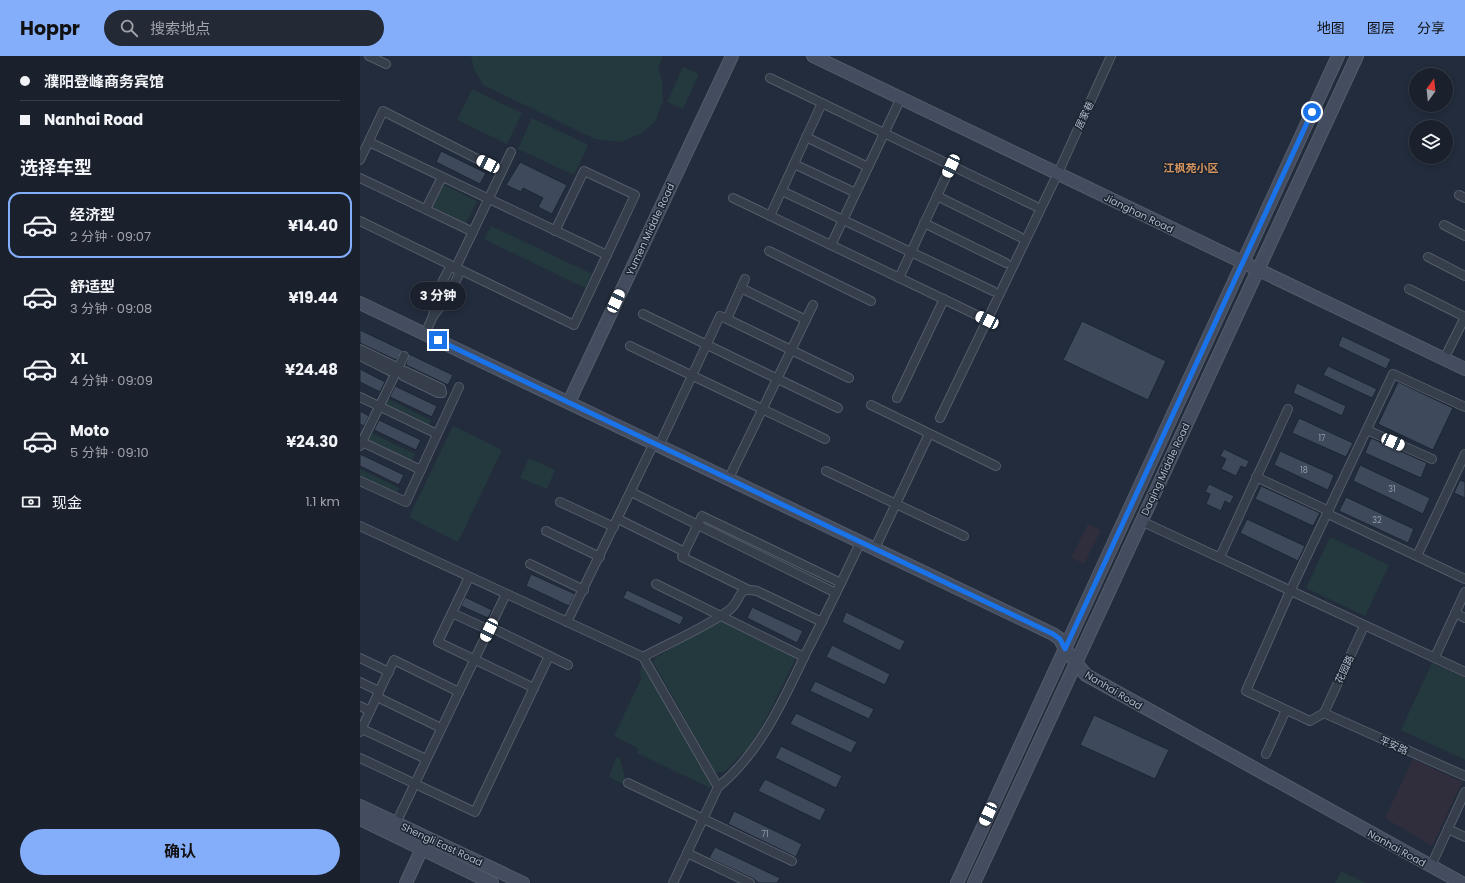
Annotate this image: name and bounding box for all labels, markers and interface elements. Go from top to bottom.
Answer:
search box [104,10,384,46]
text: Hoppr [20,15,80,42]
icon: search [118,17,140,39]
text: 搜索地点 [150,18,210,39]
text: 地图 [1317,18,1345,38]
text: 图层 [1367,18,1395,38]
text: 分享 [1417,18,1445,38]
north arrow [1409,68,1453,112]
map controls [1409,68,1453,164]
text: 濮阳登峰商务宾馆 [44,71,164,92]
street label: 居家巷 [1071,98,1098,132]
route start [1303,103,1321,121]
text: Nanhai Road [44,109,143,130]
button: layers [1409,120,1453,164]
car [475,153,501,175]
car [940,153,962,179]
text: 选择车型 [20,155,92,180]
district label: 江枫苑小区 [1164,160,1219,176]
street label: Yumen Middle Road [623,181,678,278]
street label: Jianghan Road [1101,190,1176,237]
text: 经济型 [70,204,115,225]
icon: car [22,207,58,243]
text: ¥14.40 [288,215,338,236]
text: 2 分钟 · 09:07 [70,227,151,246]
text: 舒适型 [70,276,115,297]
icon: car [22,279,58,315]
callout: 3 分钟 [410,282,466,310]
text: 3 分钟 [420,286,456,305]
text: ¥19.44 [289,287,338,308]
car [605,288,627,314]
text: 3 分钟 · 09:08 [70,299,152,318]
car [974,309,1000,331]
route end [429,331,447,349]
text: XL [70,348,88,369]
icon: car [22,351,58,387]
text: ¥24.48 [285,359,338,380]
text: 4 分钟 · 09:09 [70,371,153,390]
text: Moto [70,420,109,441]
street label: Daqing Middle Road [1137,420,1194,518]
icon: car [22,423,58,459]
text: ¥24.30 [286,431,338,452]
car [1380,432,1406,452]
house number: 17 [1319,433,1326,444]
text: 5 分钟 · 09:10 [70,443,149,462]
house number: 18 [1300,465,1308,476]
house number: 31 [1388,484,1396,495]
icon: cash [20,491,42,513]
text: 现金 [52,492,82,513]
text: 1.1 km [305,492,340,511]
house number: 32 [1372,515,1382,526]
car [478,617,500,643]
street label: 花园路 [1331,652,1358,686]
street label: Nanhai Road [1082,667,1145,713]
street label: 平安路 [1377,733,1411,758]
car [977,801,999,827]
street label: Shengli East Road [398,819,485,870]
street label: Nanhai Road [1365,826,1429,871]
button: 确认 [20,829,340,875]
house number: 71 [762,829,768,840]

